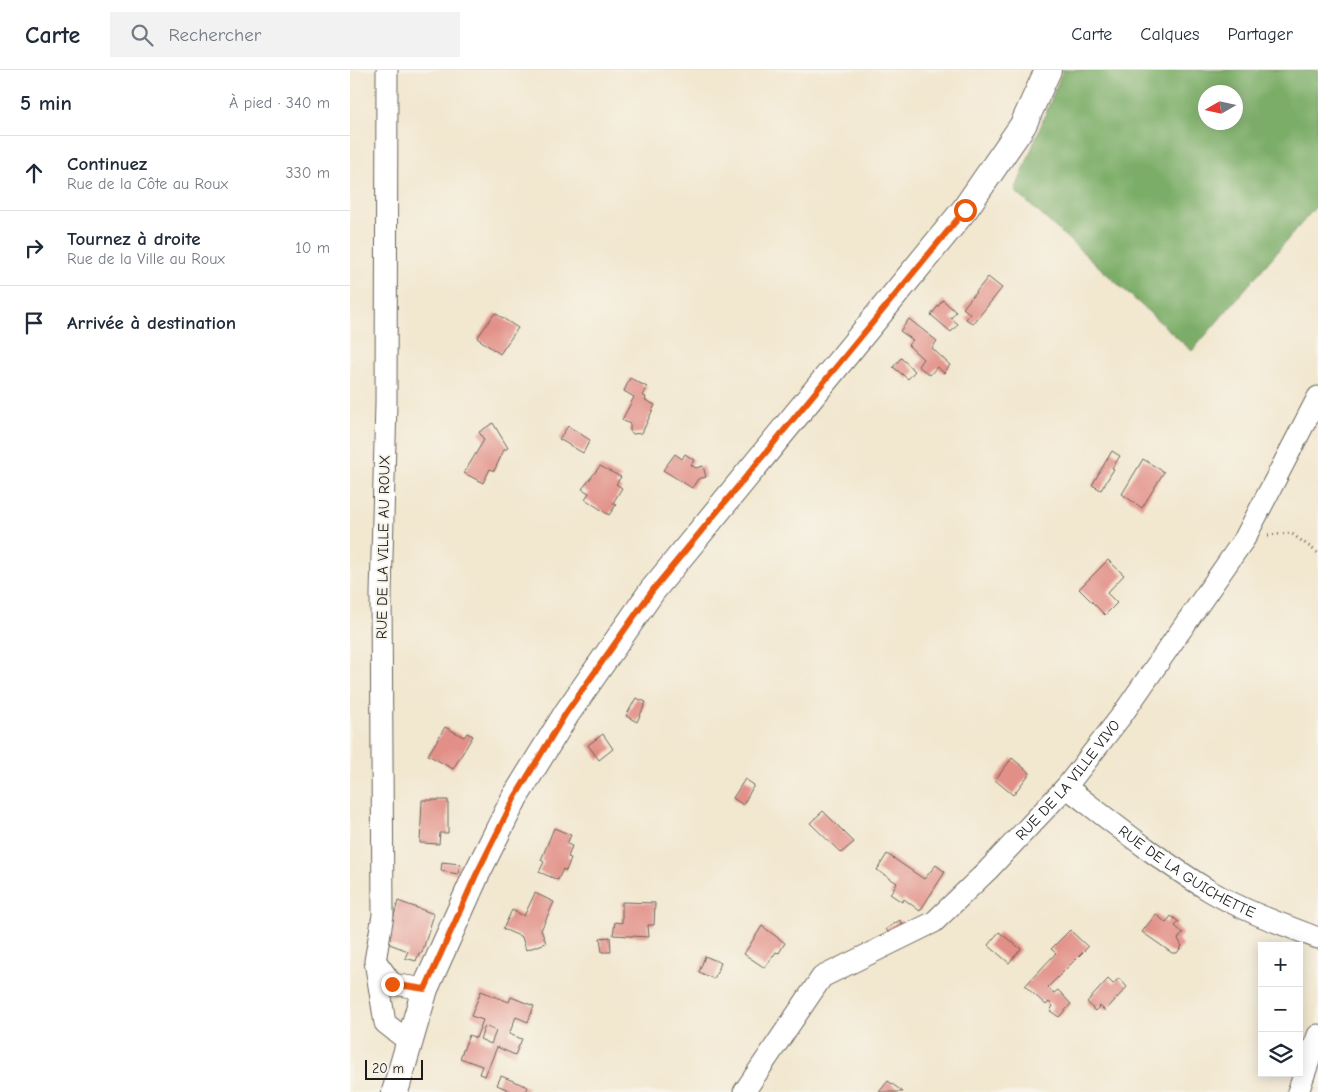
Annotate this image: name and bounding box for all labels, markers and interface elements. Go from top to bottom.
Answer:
search box [110,12,460,57]
text: Carte [25,21,80,49]
icon: search [128,21,156,49]
text: Rechercher [168,24,261,46]
text: Carte [1071,24,1112,45]
text: Calques [1140,24,1200,45]
text: Partager [1228,24,1293,45]
north arrow [1198,85,1243,130]
text: 5 min [20,91,72,115]
text: À pied · 340 m [229,94,330,112]
text: Continuez [67,153,147,175]
icon: ahead [20,159,48,187]
text: 330 m [285,164,330,182]
text: Rue de la Côte au Roux [67,175,228,193]
route start [954,199,977,222]
text: Tournez à droite [67,228,201,250]
icon: right [20,234,48,262]
text: 10 m [295,239,330,257]
text: Rue de la Ville au Roux [67,250,225,268]
icon: arrive [20,309,48,337]
text: Arrivée à destination [67,312,236,334]
street label: RUE DE LA VILLE AU ROUX [372,455,394,639]
street label: RUE DE LA VILLE VIVO [1012,716,1124,844]
street label: RUE DE LA GUICHETTE [1115,822,1258,921]
map controls [1258,942,1303,1077]
button: + [1258,942,1303,987]
route end [381,973,404,996]
button: − [1258,987,1303,1032]
button: layers [1258,1032,1303,1077]
scale bar [365,1057,422,1080]
text: 20 m [372,1060,404,1077]

